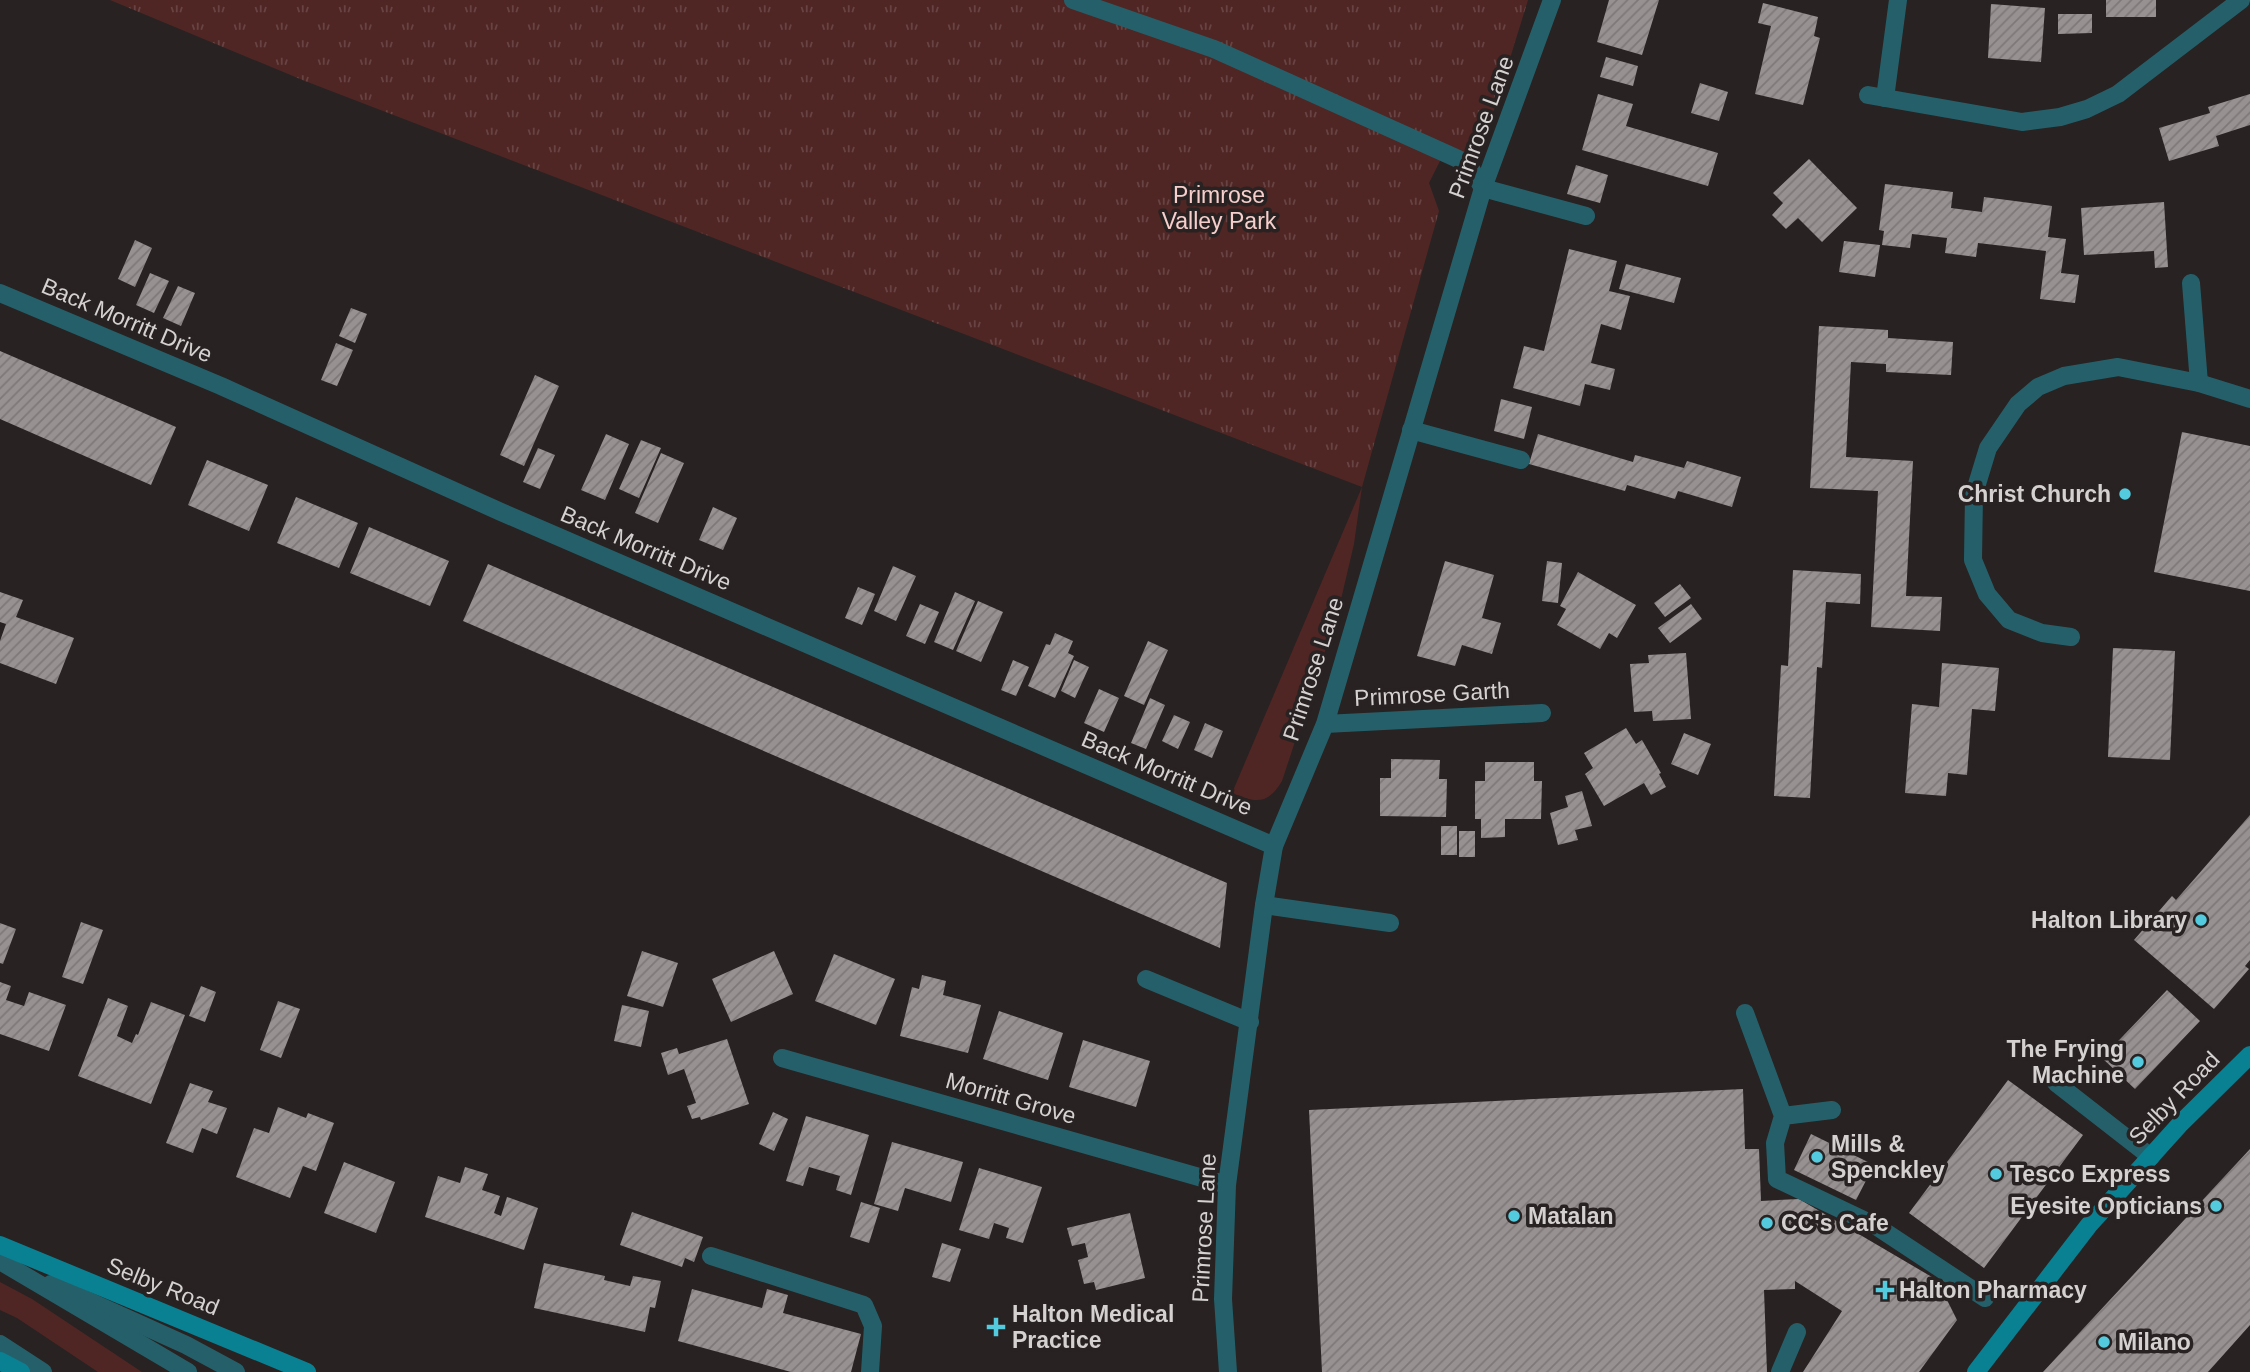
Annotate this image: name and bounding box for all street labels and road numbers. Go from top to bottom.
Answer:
street label: Primrose Lane [1443,52,1519,202]
street label: Back Morritt Drive [38,272,216,368]
street label: Back Morritt Drive [557,500,735,596]
street label: Primrose Lane [1278,594,1348,744]
street label: Primrose Garth [1353,677,1511,711]
street label: Back Morritt Drive [1078,725,1256,821]
street label: Selby Road [2123,1046,2225,1150]
street label: Morritt Grove [943,1067,1079,1129]
street label: Primrose Lane [1187,1153,1221,1303]
street label: Selby Road [103,1252,223,1320]

